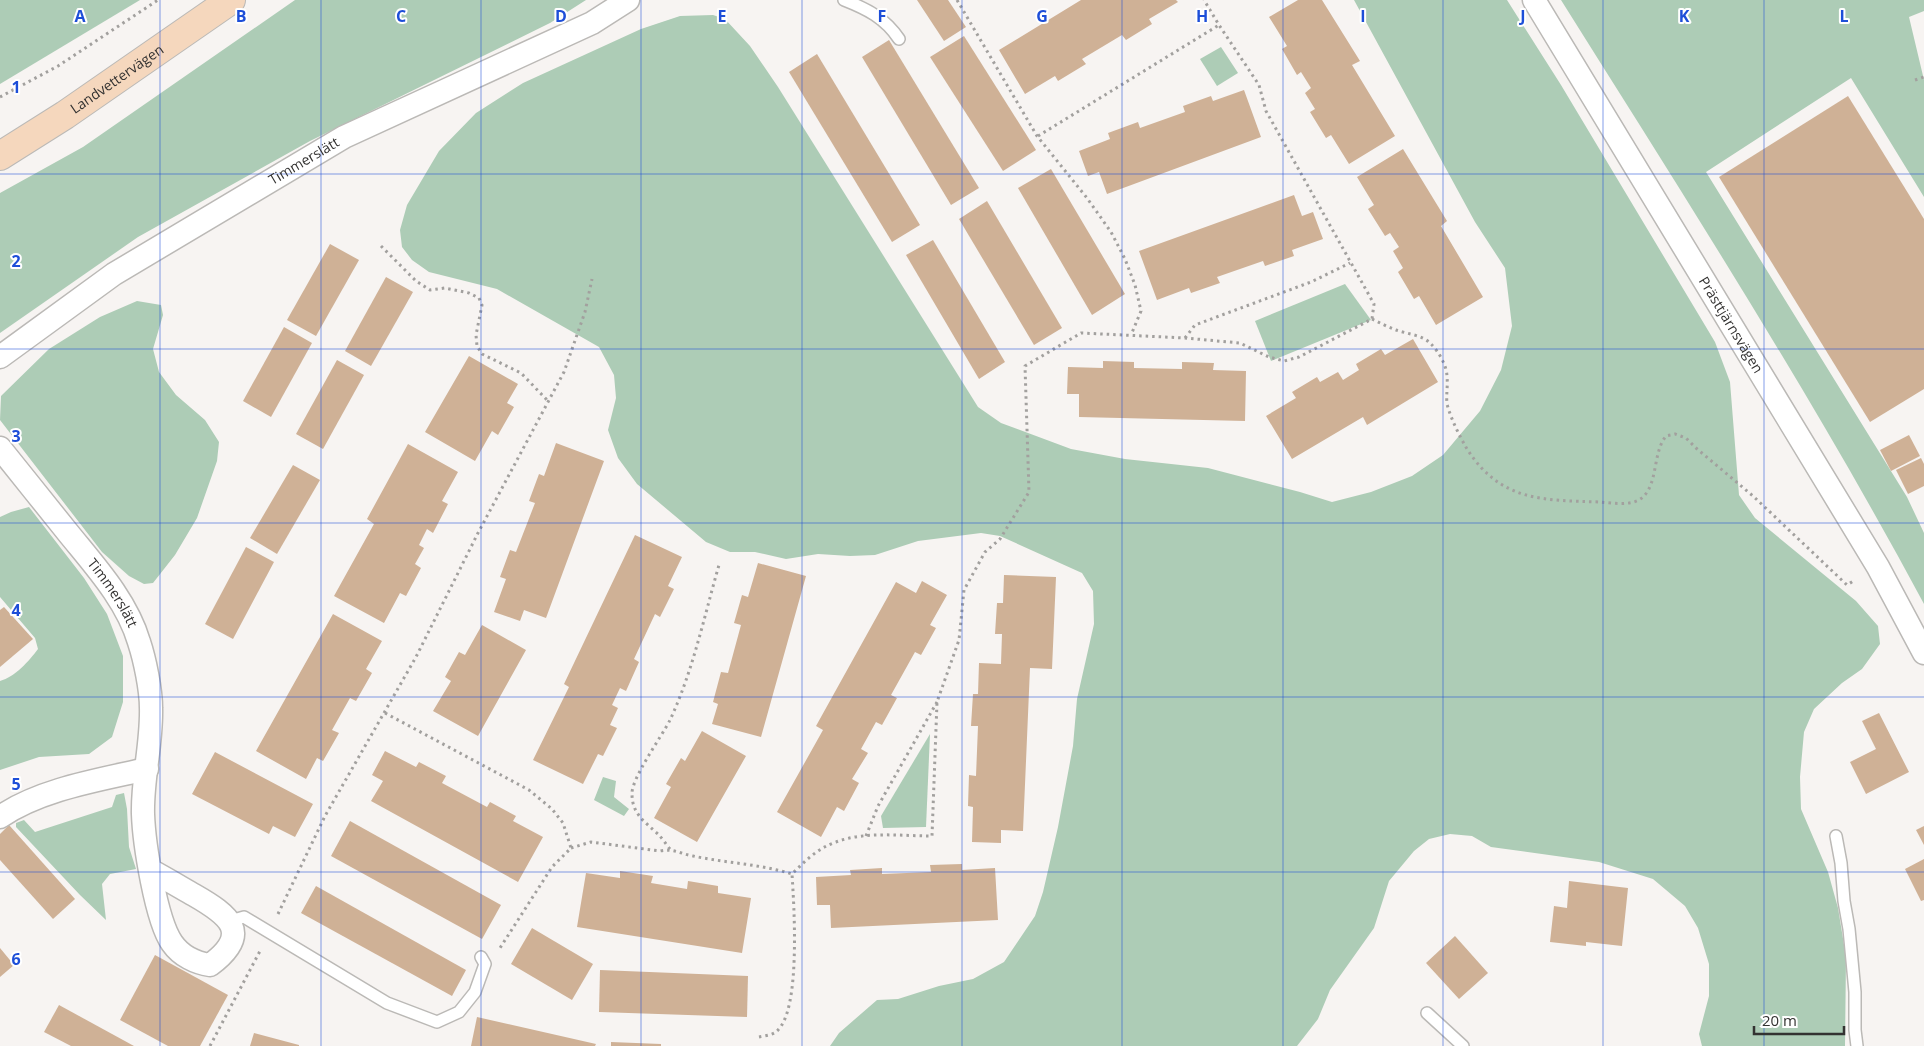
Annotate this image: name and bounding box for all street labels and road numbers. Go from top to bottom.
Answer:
street label: Landvettervägen [66,40,167,118]
street label: Timmerslätt [265,132,342,189]
street label: Prästtjärnsvägen [1695,273,1768,376]
street label: Timmerslätt [84,554,143,630]

